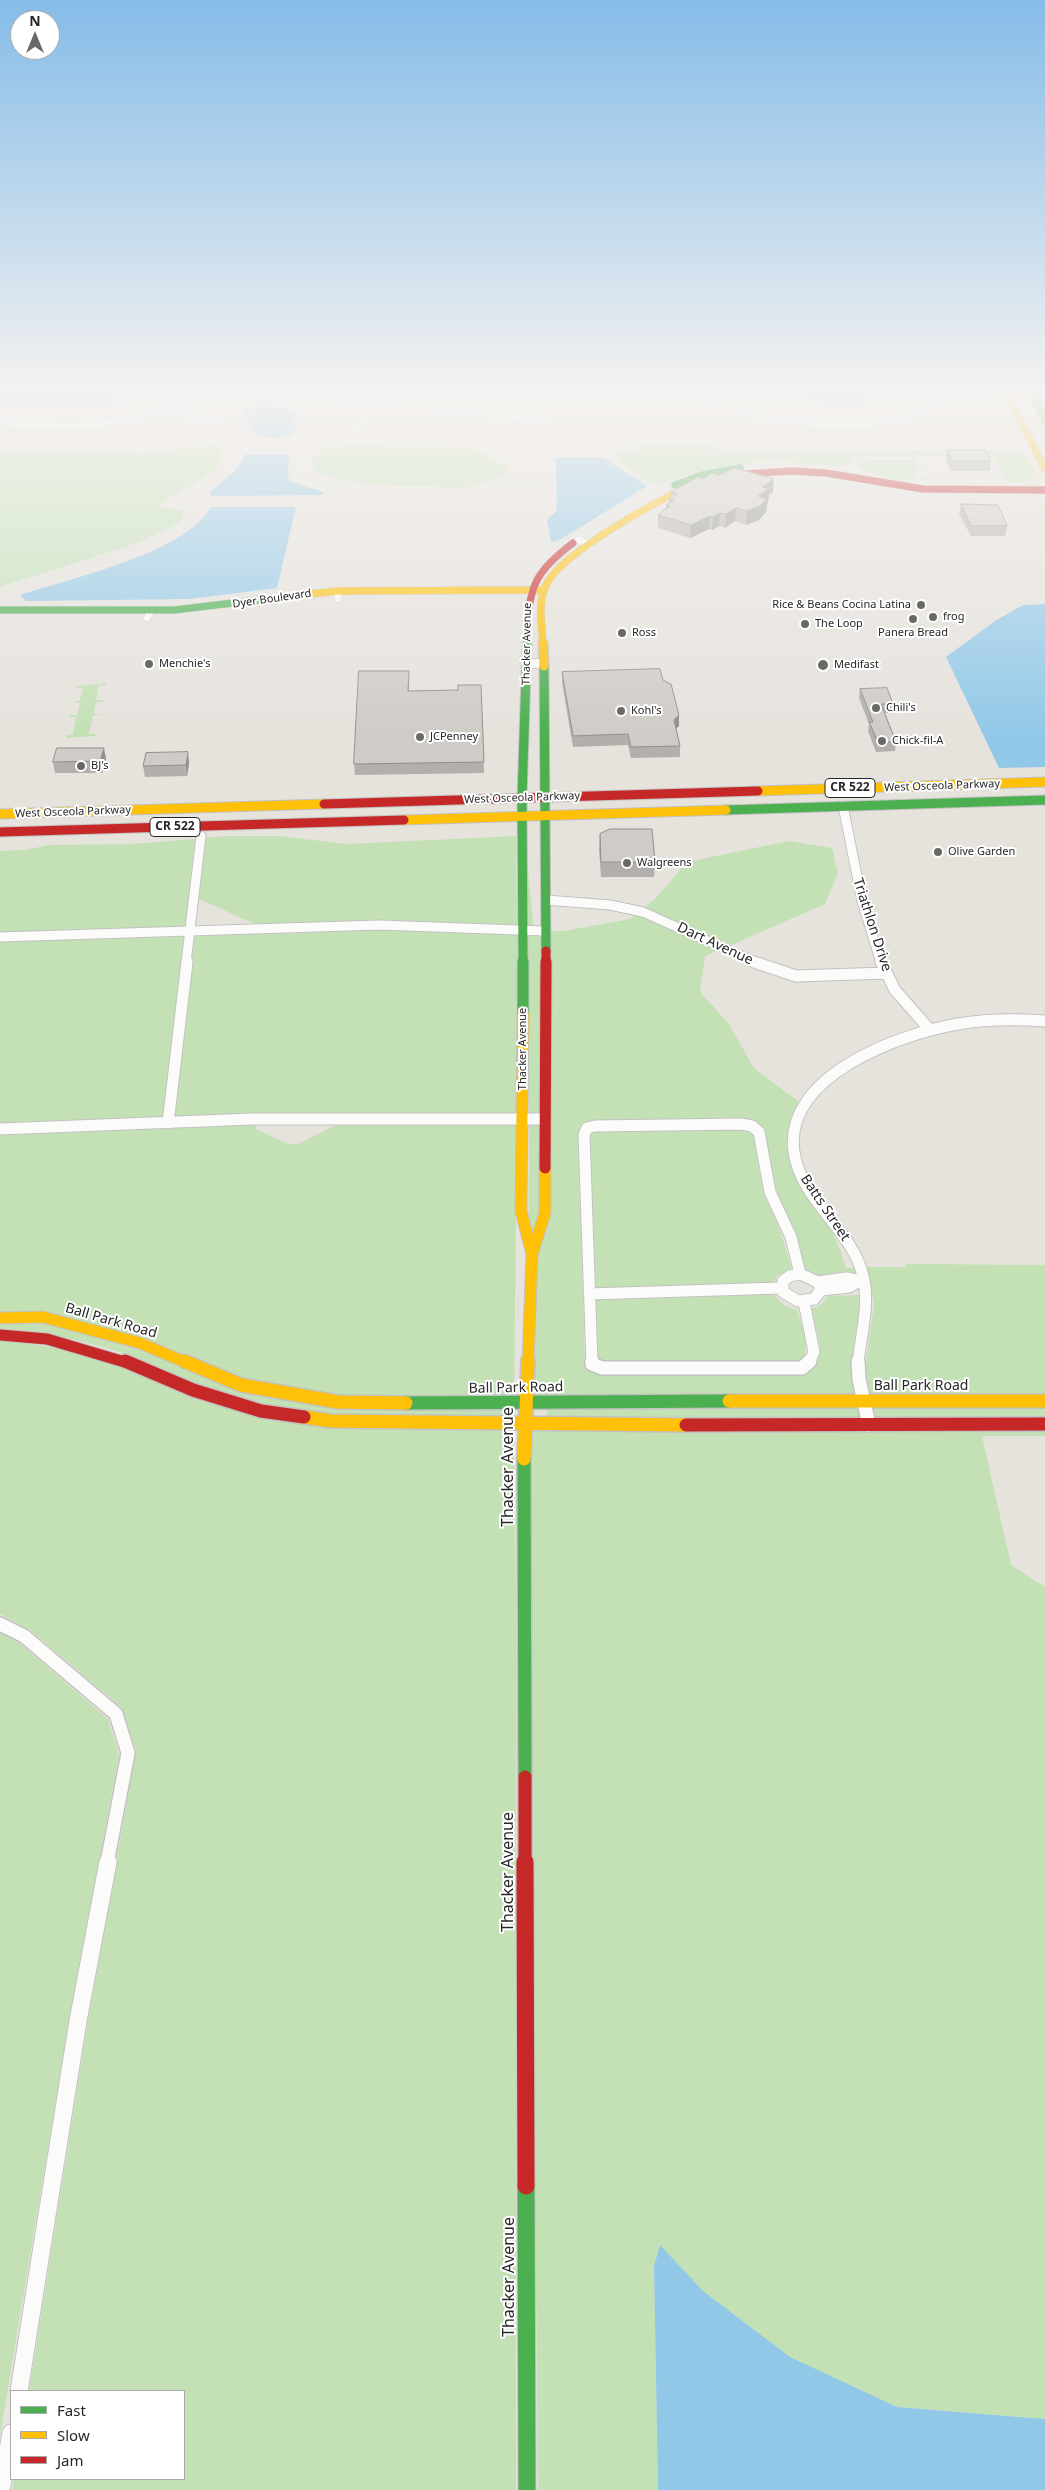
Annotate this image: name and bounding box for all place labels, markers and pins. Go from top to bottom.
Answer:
place label: Rice & Beans Cocina Latina [772,598,911,612]
marker: Rice & Beans Cocina Latina [915,599,927,611]
place label: frog [943,610,965,624]
marker: frog [927,611,939,623]
marker: Panera Bread [907,613,919,625]
place label: The Loop [815,617,863,631]
marker: The Loop [799,618,811,630]
place label: Ross [632,626,656,640]
place label: Panera Bread [878,626,948,640]
marker: Ross [616,627,628,639]
place label: Menchie's [159,657,210,671]
marker: Menchie's [143,658,155,670]
marker: Medifast [816,658,830,672]
place label: Medifast [834,658,879,672]
place label: Chili's [886,701,916,715]
marker: Chili's [870,702,882,714]
place label: Kohl's [631,704,662,718]
marker: Kohl's [615,705,627,717]
place label: JCPenney [430,730,478,744]
marker: JCPenney [414,731,426,743]
place label: Chick-fil-A [892,734,943,748]
marker: Chick-fil-A [876,735,888,747]
place label: BJ's [91,759,109,773]
marker: BJ's [75,760,87,772]
place label: Olive Garden [948,845,1015,859]
marker: Olive Garden [932,846,944,858]
place label: Walgreens [637,856,692,870]
marker: Walgreens [621,857,633,869]

